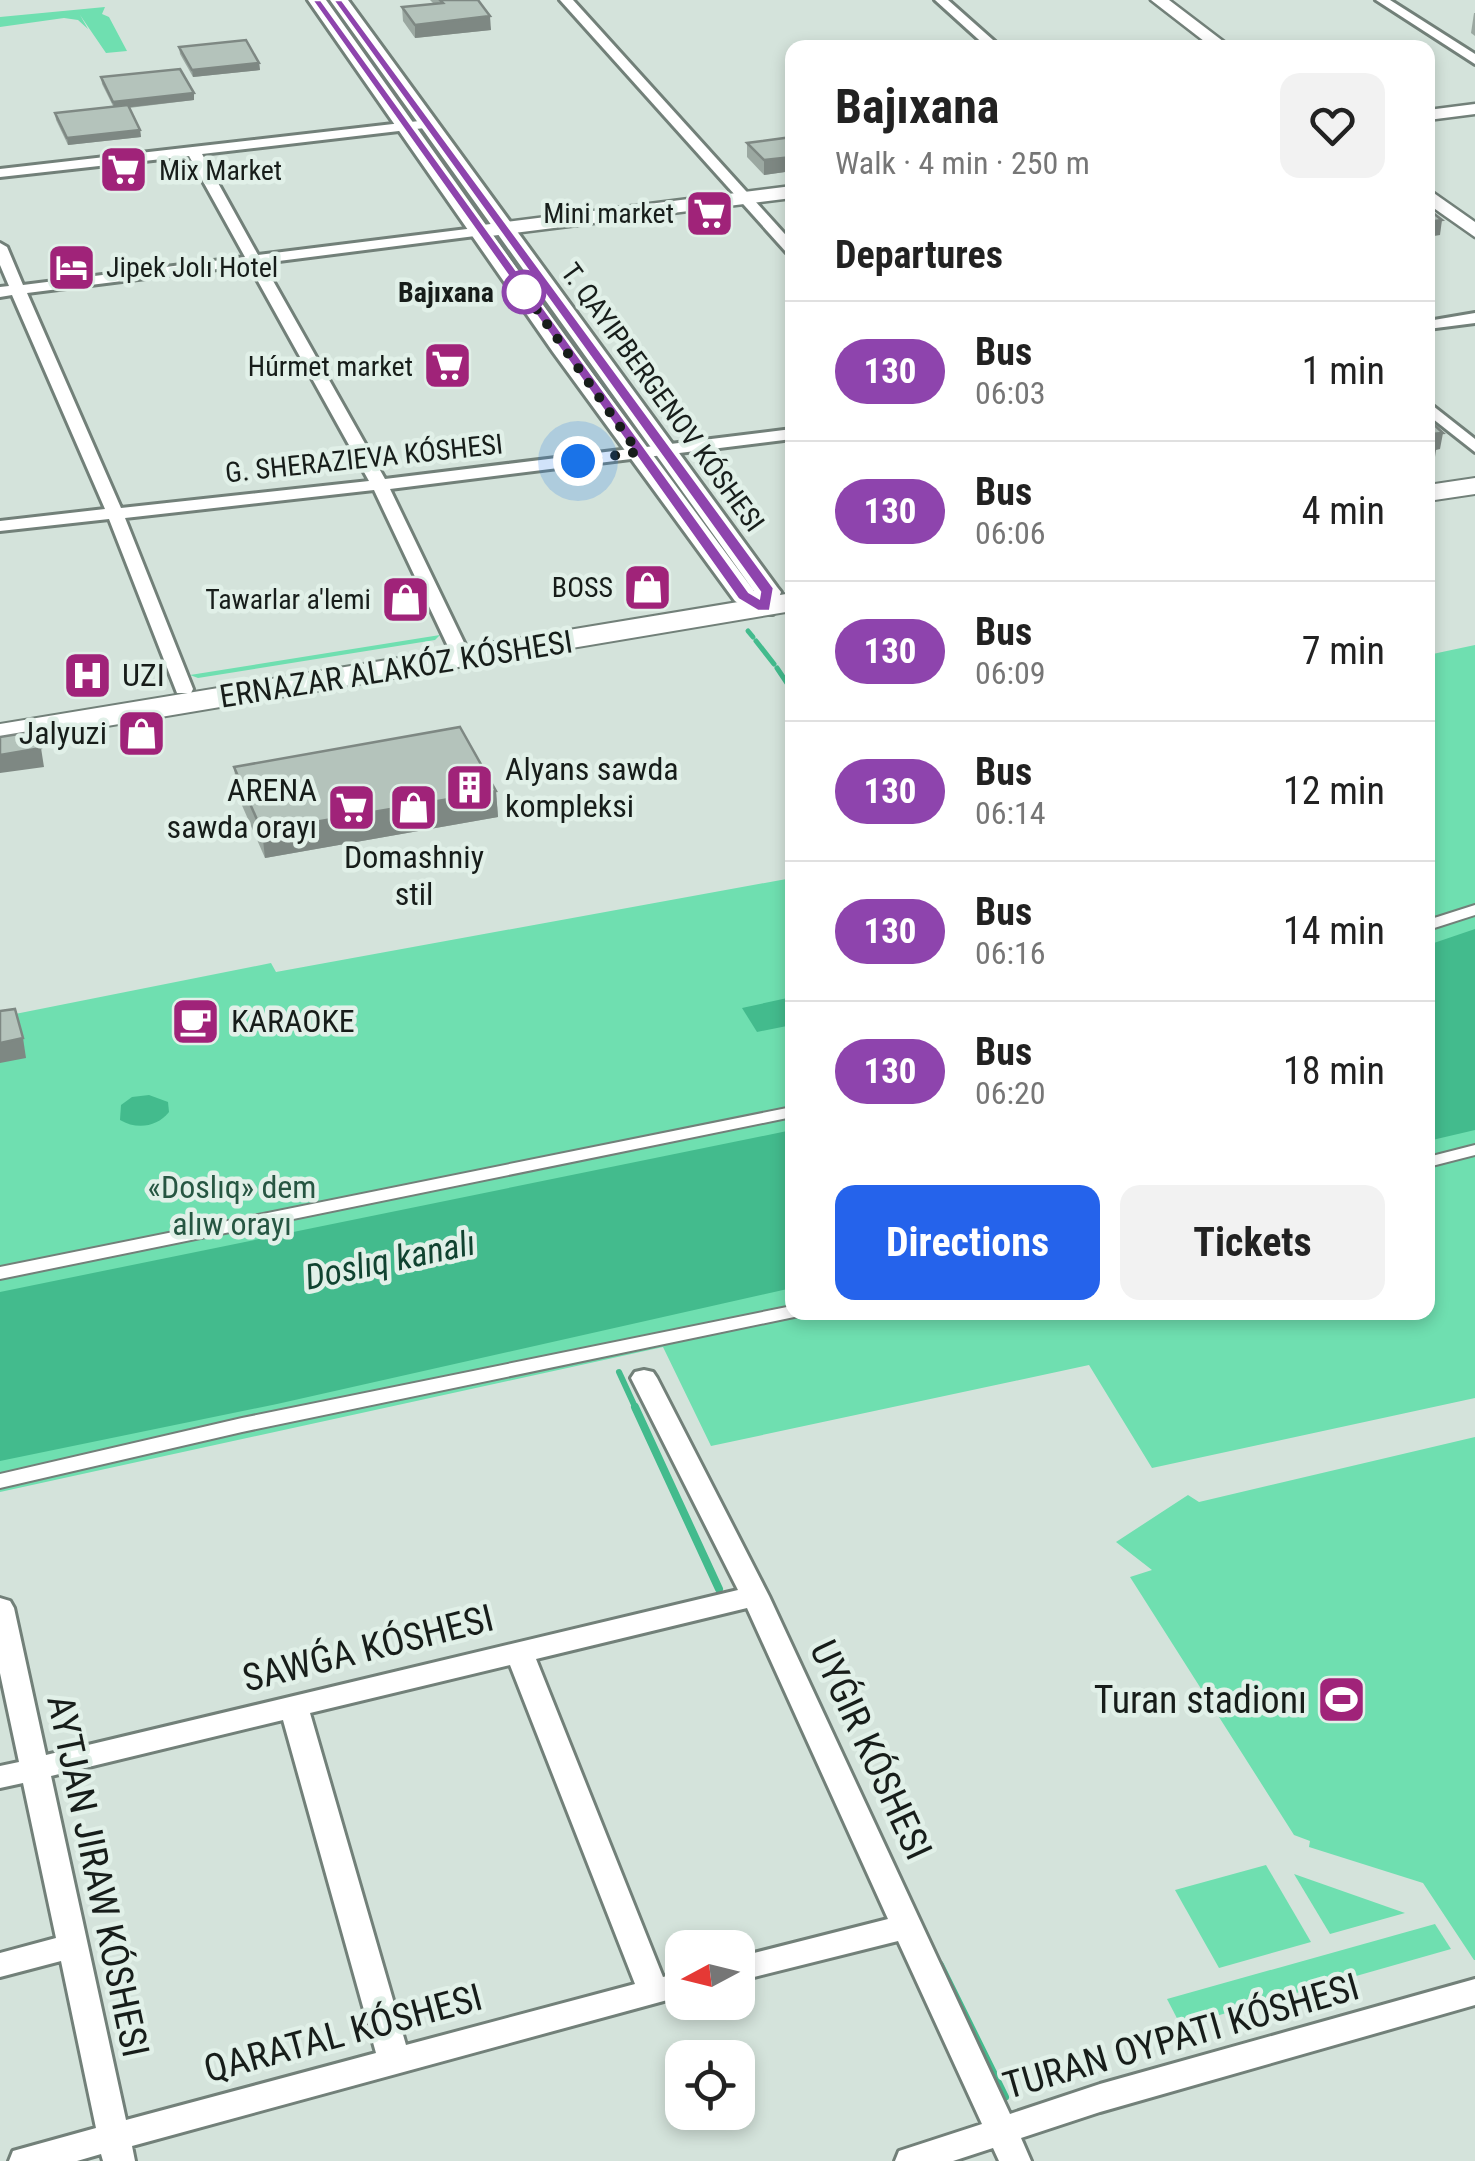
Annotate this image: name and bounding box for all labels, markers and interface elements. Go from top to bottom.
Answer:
button: heart [1280,73,1385,178]
text: Bajıxana [835,78,999,135]
supermarket icon: Mix Market [98,144,150,196]
text: Walk · 4 min · 250 m [835,144,1090,182]
place label: Mix Market [159,154,282,187]
supermarket icon: Mini market [683,187,735,239]
place label: Mini market [543,197,674,230]
text: Departures [835,233,1003,277]
hotel icon: Jipek Jolı Hotel [45,241,97,293]
place label: Jipek Jolı Hotel [106,251,278,284]
street label: T. QAYIPBERGENOV KÓSHESI [554,257,771,538]
marker: Bajıxana [503,271,545,313]
place label: Bajıxana [398,276,494,309]
text: Bus [975,330,1032,374]
supermarket icon: Húrmet market [422,340,474,392]
text: 1 min [1302,349,1385,393]
place label: Húrmet market [248,350,413,383]
text: 130 [863,351,917,392]
text: 06:03 [975,374,1046,412]
street label: G. SHERAZIEVA KÓSHESI [224,428,504,489]
your location [553,436,603,486]
text: Bus [975,470,1032,514]
text: 4 min [1302,489,1385,533]
text: 130 [863,491,917,532]
text: 06:06 [975,514,1046,552]
shop icon: BOSS [622,561,674,613]
place label: BOSS [552,571,613,604]
shop icon: Tawarlar a'lemi [380,573,432,625]
place label: Tawarlar a'lemi [205,583,371,616]
text: Bus [975,610,1032,654]
street label: ERNAZAR ALAKÓZ KÓSHESI [217,622,575,716]
text: 7 min [1302,629,1385,673]
text: 130 [863,631,917,672]
hospital icon: UZI [61,649,113,701]
text: 06:09 [975,654,1046,692]
place label: UZI [122,656,165,694]
shop icon: Jalyuzi [116,707,168,759]
place label: Jalyuzi [19,714,107,752]
place label: Alyans sawda kompleksi [505,750,679,825]
text: Bus [975,750,1032,794]
building icon: Alyans sawda kompleksi [444,761,496,813]
text: 12 min [1283,769,1385,813]
place label: ARENA sawda orayı [167,771,317,846]
text: 130 [863,771,917,812]
shop icon: Domashniy stil [388,781,440,833]
supermarket icon: ARENA sawda orayı [326,782,378,834]
text: 06:14 [975,794,1046,832]
place label: Domashniy stil [344,838,484,913]
text: Bus [975,890,1032,934]
text: 14 min [1283,909,1385,953]
text: 130 [863,911,917,952]
text: 06:16 [975,934,1046,972]
cafe icon: KARAOKE [170,995,222,1047]
place label: KARAOKE [231,1002,355,1040]
text: Bus [975,1030,1032,1074]
text: 18 min [1283,1049,1385,1093]
text: 130 [863,1051,917,1092]
text: 06:20 [975,1074,1046,1112]
park label: «Doslıq» dem alıw orayı [148,1168,316,1243]
button: Directions [835,1185,1100,1300]
button: Tickets [1120,1185,1385,1300]
water label: Doslıq kanalı [301,1222,479,1298]
street label: SAWǴA KÓSHESI [238,1595,498,1700]
street label: UYǴIR KÓSHESI [801,1633,942,1866]
sports icon: Turan stadionı [1316,1674,1368,1726]
place label: Turan stadionı [1094,1678,1307,1722]
street label: AYTJAN JIRAW KÓSHESI [38,1691,159,2061]
north arrow [665,1930,755,2020]
map controls [665,1930,755,2130]
street label: TURAN OYPATI KÓSHESI [998,1963,1364,2108]
street label: QARATAL KÓSHESI [199,1974,487,2091]
button: locate [665,2040,755,2130]

